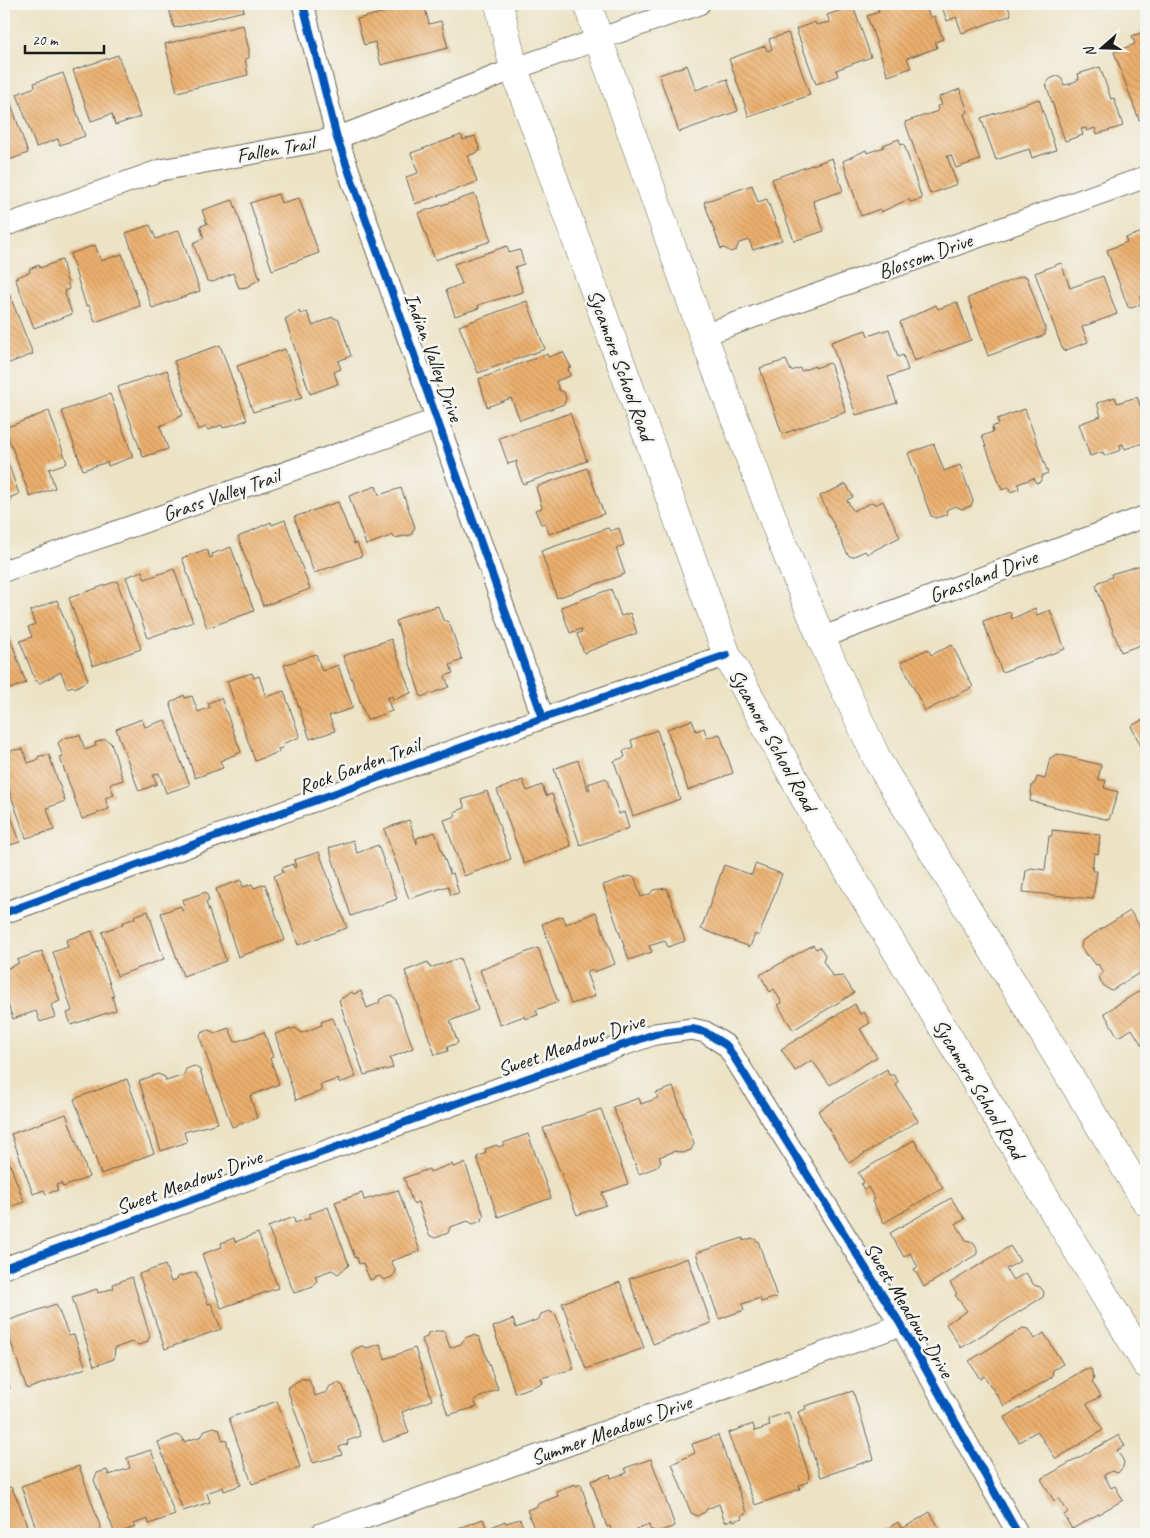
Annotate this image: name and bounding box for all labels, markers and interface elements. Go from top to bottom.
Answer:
scale bar [25,22,104,54]
north arrow [1078,22,1128,72]
text: 20 m [32,31,59,50]
text: N [1080,43,1100,59]
street label: Fallen Trail [234,129,319,169]
street label: Blossom Drive [874,226,978,285]
street label: Sycamore School Road [582,286,662,448]
street label: Indian Valley Drive [399,289,470,426]
street label: Grass Valley Trail [159,462,286,527]
street label: Grassland Drive [925,543,1043,608]
street label: Sycamore School Road [723,664,825,819]
street label: Rock Garden Trail [295,731,427,800]
street label: Sweet Meadows Drive [494,1007,650,1082]
street label: Sycamore School Road [927,1014,1033,1167]
street label: Sweet Meadows Drive [112,1143,268,1220]
street label: Sweet Meadows Drive [858,1238,961,1384]
street label: Summer Meadows Drive [527,1388,697,1471]

